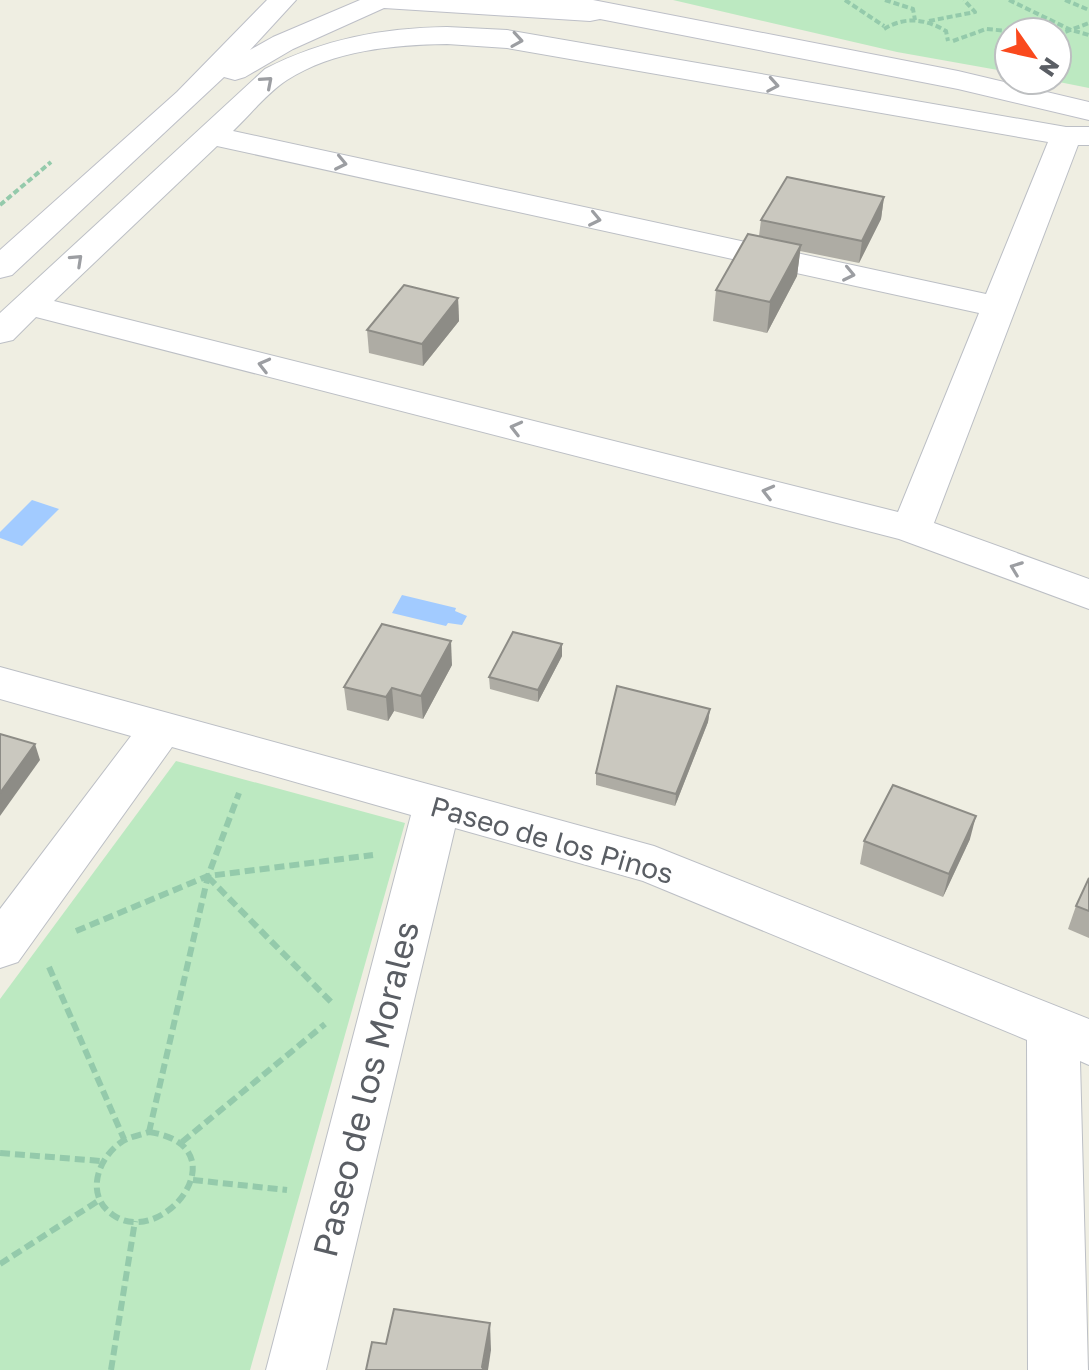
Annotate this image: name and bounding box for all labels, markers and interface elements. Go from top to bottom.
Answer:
north arrow [993,16,1073,96]
one-way arrow [510,31,524,48]
text: N [1034,53,1066,82]
one-way arrow [766,75,780,92]
one-way arrow [258,77,273,92]
one-way arrow [334,154,348,171]
one-way arrow [588,210,602,227]
one-way arrow [68,255,83,269]
one-way arrow [842,265,856,282]
one-way arrow [257,357,271,374]
one-way arrow [509,421,523,438]
one-way arrow [761,485,775,502]
one-way arrow [1010,561,1024,578]
street label: Paseo de los Pinos [427,789,677,890]
street label: Paseo de los Morales [304,917,426,1261]

